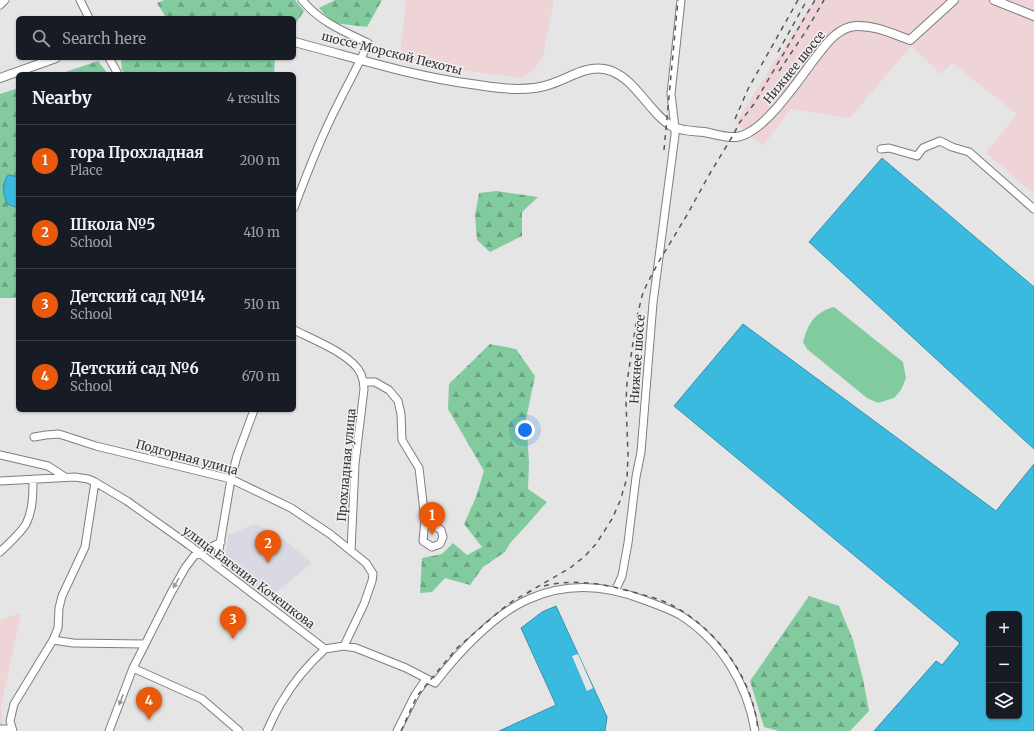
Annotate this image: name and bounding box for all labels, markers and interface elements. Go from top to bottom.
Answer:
search box [16,16,296,60]
icon: search [30,27,52,49]
street label: шоссе Морской Пехоты [320,28,464,78]
street label: Нижнее шоссе [760,28,828,106]
text: Search here [62,29,146,48]
text: Nearby [32,87,92,109]
text: 4 results [227,90,280,107]
text: гора Прохладная [70,143,204,162]
text: 1 [42,152,48,169]
text: 200 m [240,152,280,169]
text: Place [70,162,103,179]
text: Школа №5 [70,215,155,234]
text: 2 [41,224,49,241]
text: 410 m [243,224,280,241]
text: School [70,234,112,251]
text: Детский сад №14 [70,287,205,306]
text: 3 [41,296,49,313]
text: 510 m [243,296,280,313]
text: School [70,306,112,323]
street label: Нижнее шоссе [626,314,648,404]
text: Детский сад №6 [70,359,199,378]
text: 4 [41,368,49,385]
text: 670 m [242,368,280,385]
text: School [70,378,112,395]
street label: Прохладная улица [334,407,358,522]
your location [515,420,535,440]
street label: Подгорная улица [134,436,240,478]
pin: 1 [419,502,445,535]
street label: улица Евгения Кочешкова [180,522,318,632]
pin: 2 [255,530,281,563]
one-way arrow [173,577,180,589]
pin: 3 [220,606,246,639]
map controls [986,611,1022,719]
button: + [986,611,1022,647]
button: − [986,647,1022,683]
button: layers [986,683,1022,719]
pin: 4 [136,687,162,720]
one-way arrow [117,695,123,707]

